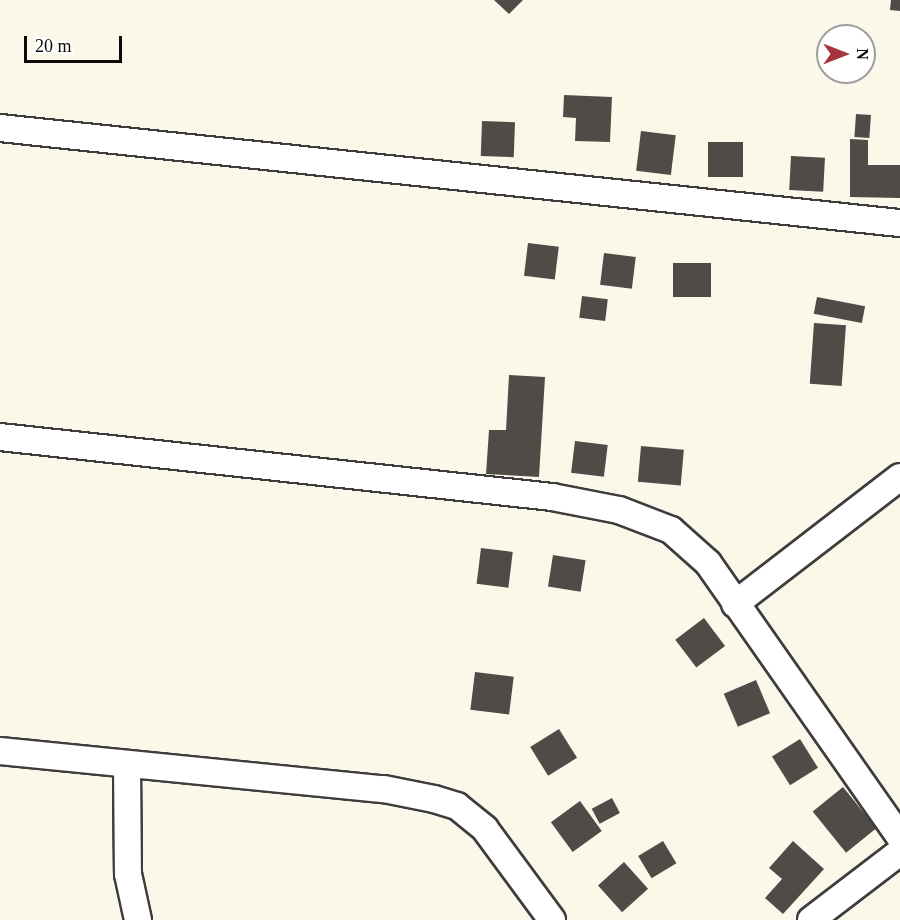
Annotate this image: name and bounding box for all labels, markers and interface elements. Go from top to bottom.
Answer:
scale bar [27,24,124,62]
north arrow [816,24,876,84]
text: 20 m [35,36,72,56]
text: N [854,48,871,60]

